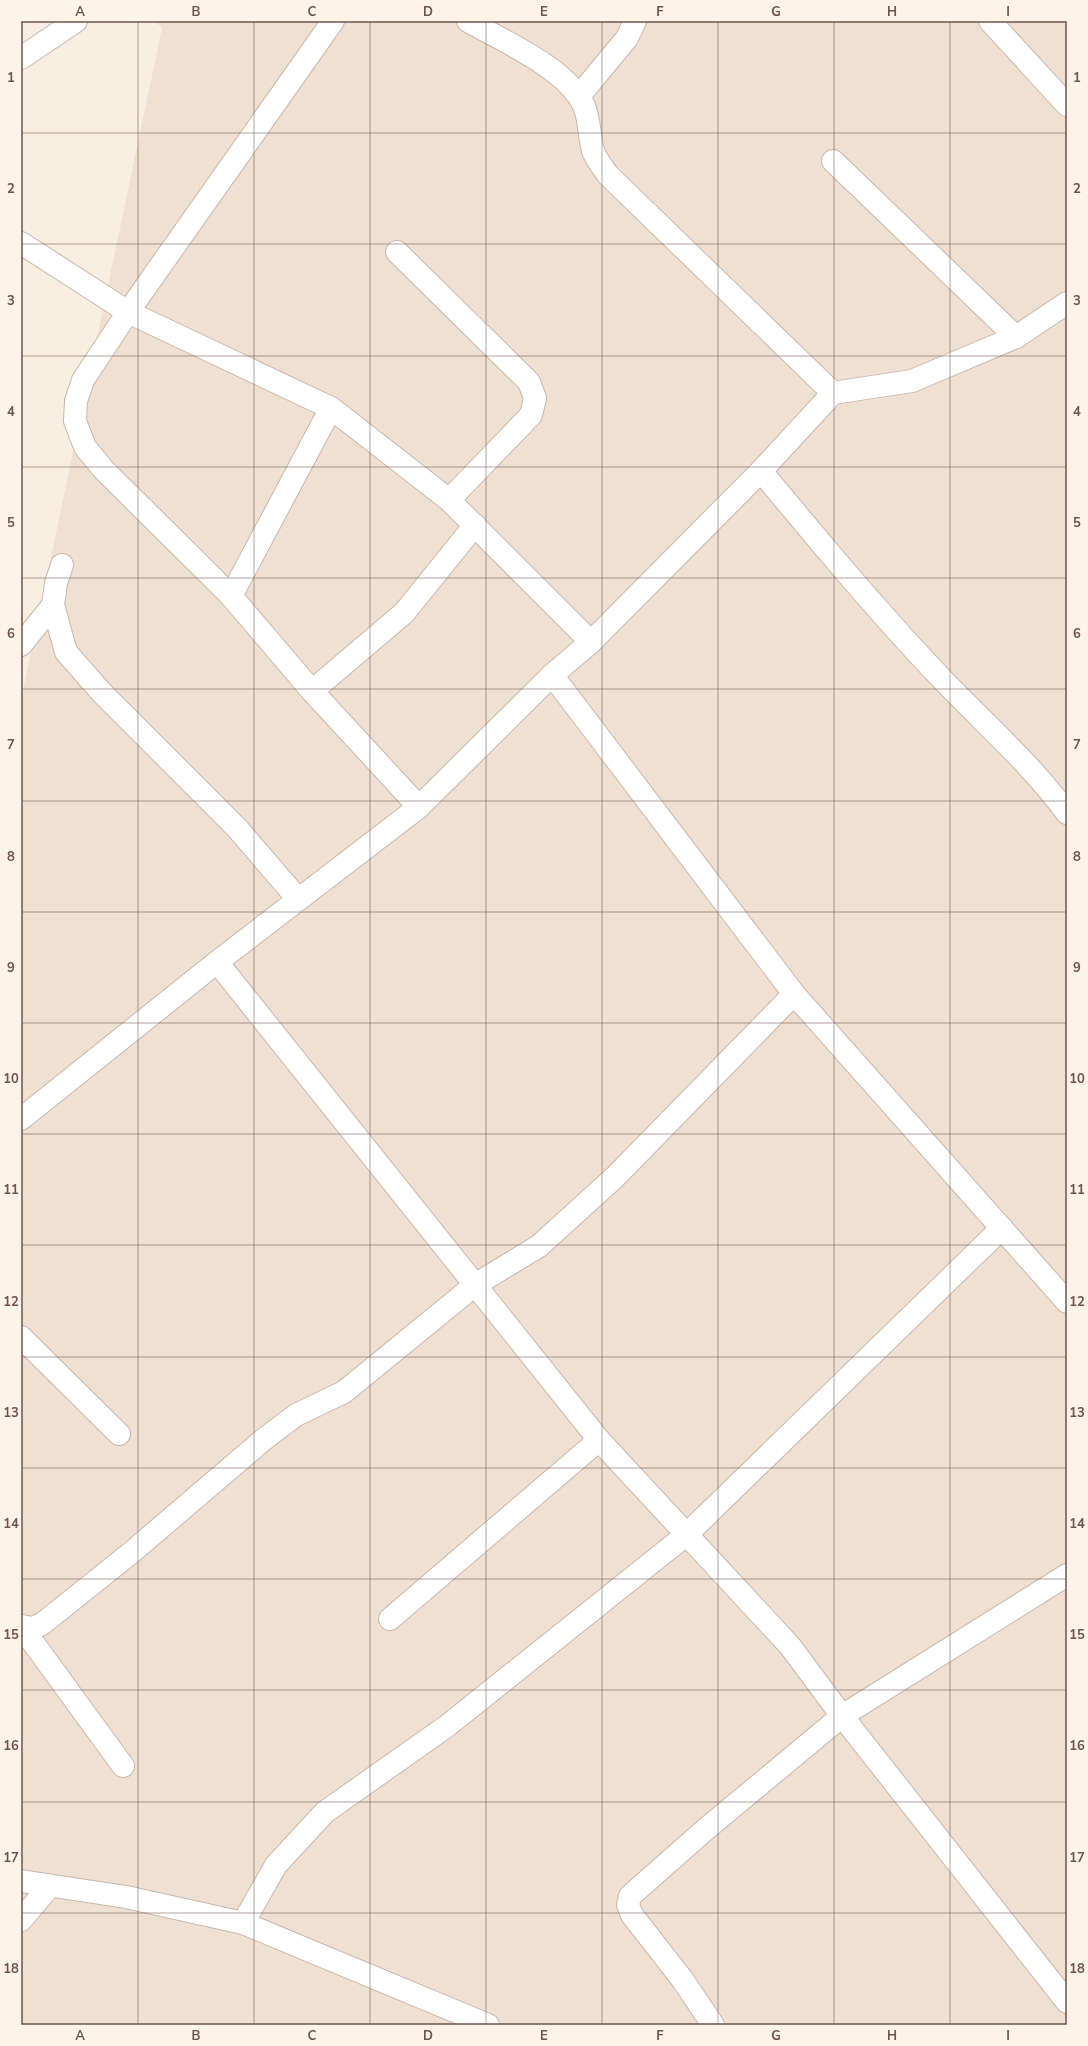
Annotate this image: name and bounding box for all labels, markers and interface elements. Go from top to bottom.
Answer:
text: A [75,3,85,21]
text: B [192,3,201,21]
text: C [308,3,317,21]
text: D [423,3,433,21]
text: E [540,3,548,21]
text: F [656,3,664,21]
text: G [771,3,781,21]
text: H [887,3,897,21]
text: I [1006,3,1010,21]
text: 1 [7,69,15,87]
text: 1 [1073,69,1081,87]
text: 2 [7,180,15,198]
text: 2 [1073,180,1081,198]
text: 3 [7,292,15,310]
text: 3 [1073,292,1081,310]
text: 4 [7,403,15,421]
text: 4 [1073,403,1081,421]
text: 5 [7,514,15,532]
text: 5 [1073,514,1081,532]
text: 6 [7,625,15,643]
text: 6 [1073,625,1081,643]
text: 7 [7,736,15,754]
text: 7 [1073,736,1081,754]
text: 8 [7,848,15,866]
text: 8 [1073,848,1081,866]
text: 9 [7,959,15,977]
text: 9 [1073,959,1081,977]
text: 10 [3,1070,19,1088]
text: 10 [1069,1070,1085,1088]
text: 11 [3,1181,19,1199]
text: 11 [1069,1181,1085,1199]
text: 12 [3,1293,19,1311]
text: 12 [1069,1293,1085,1311]
text: 13 [3,1404,19,1422]
text: 13 [1069,1404,1085,1422]
text: 14 [3,1515,19,1533]
text: 14 [1069,1515,1085,1533]
text: 15 [3,1626,19,1644]
text: 15 [1069,1626,1085,1644]
text: 16 [3,1737,19,1755]
text: 16 [1069,1737,1085,1755]
text: 17 [3,1849,19,1867]
text: 17 [1069,1849,1085,1867]
text: 18 [3,1960,19,1978]
text: 18 [1069,1960,1085,1978]
text: A [75,2027,85,2045]
text: B [192,2027,201,2045]
text: C [308,2027,317,2045]
text: D [423,2027,433,2045]
text: E [540,2027,548,2045]
text: F [656,2027,664,2045]
text: G [771,2027,781,2045]
text: H [887,2027,897,2045]
text: I [1006,2027,1010,2045]

